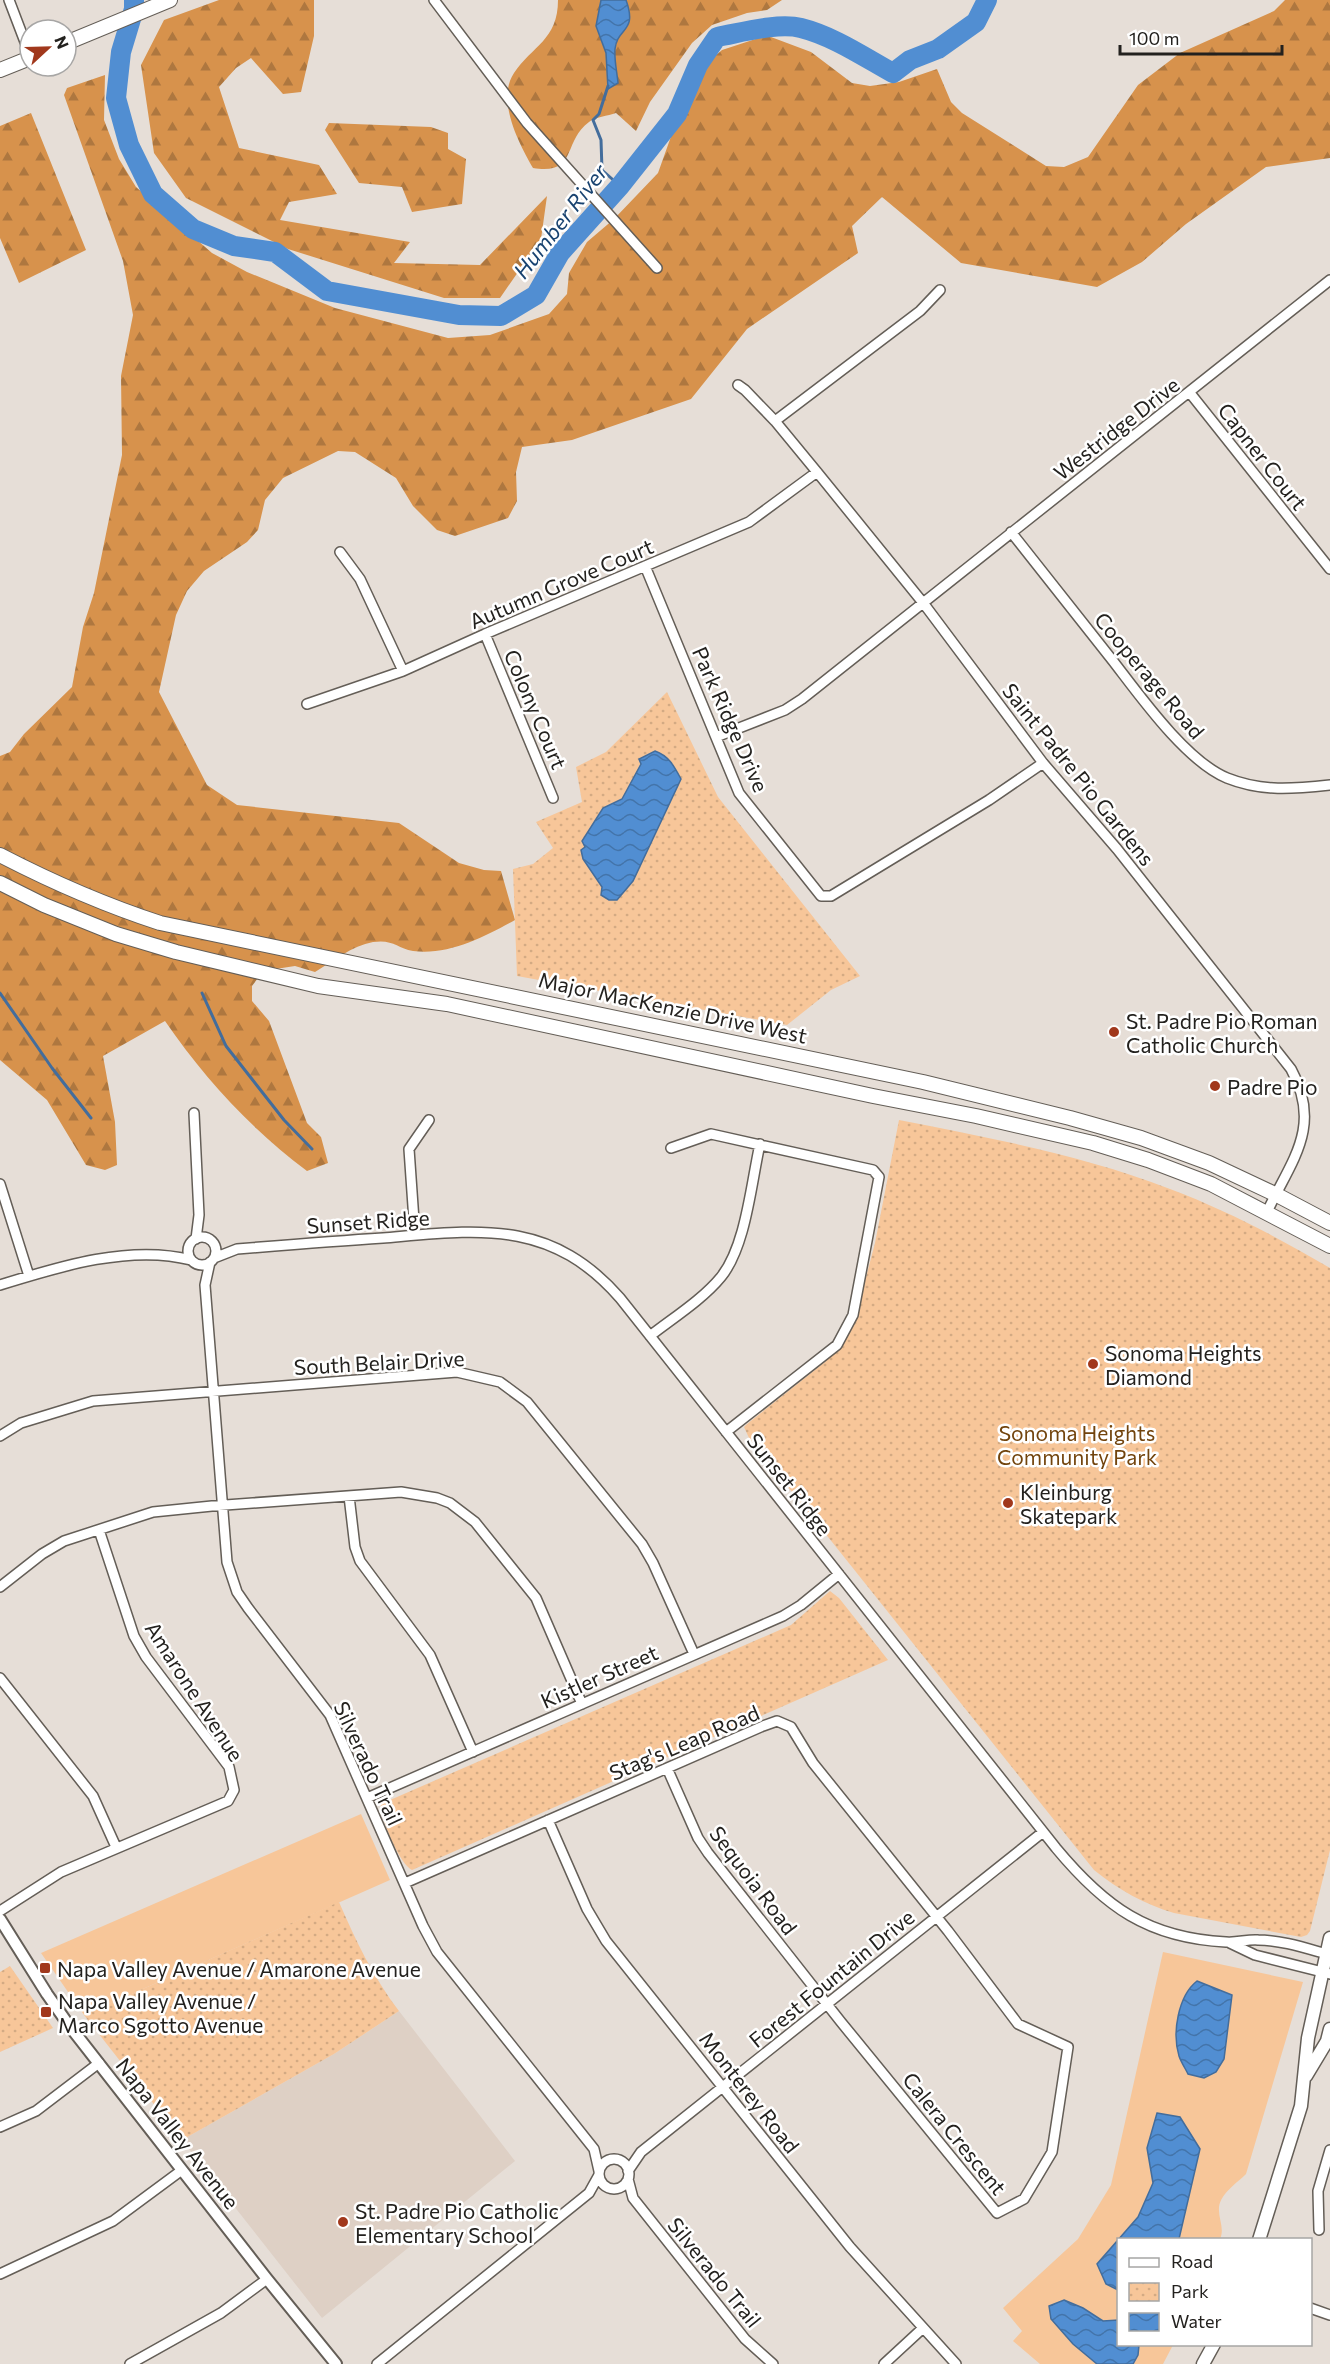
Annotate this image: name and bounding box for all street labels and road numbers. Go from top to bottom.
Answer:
street label: Westridge Drive [1048,371,1184,485]
street label: Capner Court [1213,397,1313,515]
street label: Autumn Grove Court [465,533,657,633]
street label: Cooperage Road [1090,607,1210,743]
street label: Park Ridge Drive [688,642,774,796]
street label: Colony Court [500,646,572,772]
street label: Saint Padre Pio Gardens [998,678,1160,870]
street label: Major MacKenzie Drive West [537,966,809,1048]
street label: Sunset Ridge [306,1204,430,1238]
street label: South Belair Drive [293,1345,465,1379]
street label: Sunset Ridge [742,1428,838,1540]
street label: Amarone Avenue [141,1616,249,1766]
street label: Kistler Street [536,1639,662,1713]
street label: Silverado Trail [329,1697,409,1829]
street label: Stag's Leap Road [605,1699,763,1785]
street label: Sequoia Road [705,1821,803,1939]
street label: Forest Fountain Drive [743,1904,919,2052]
street label: Monterey Road [695,2026,805,2158]
street label: Napa Valley Avenue [111,2052,245,2214]
street label: Calera Crescent [898,2067,1012,2199]
street label: Silverado Trail [663,2212,767,2332]

